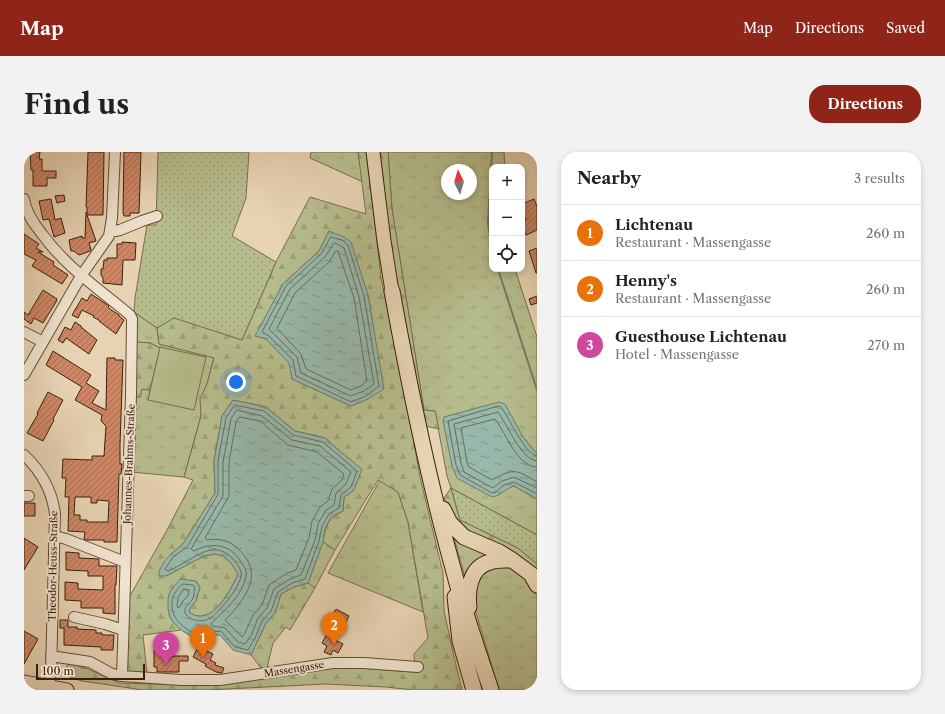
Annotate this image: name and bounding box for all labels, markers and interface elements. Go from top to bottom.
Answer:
text: Map [20,17,64,40]
text: Map [743,19,773,37]
text: Directions [795,19,864,37]
text: Saved [886,19,925,37]
button: Directions [809,85,921,123]
text: Find us [24,87,129,121]
north arrow [441,164,477,200]
map controls [489,164,525,272]
button: + [489,164,525,200]
text: Nearby [577,168,641,188]
text: 3 results [854,170,905,186]
button: − [489,200,525,236]
text: Lichtenau [615,215,693,234]
text: 1 [587,225,593,241]
text: 260 m [866,225,905,241]
text: Restaurant · Massengasse [615,234,771,250]
button: locate [489,236,525,272]
text: Henny's [615,271,677,290]
text: 2 [586,281,594,297]
text: 260 m [866,281,905,297]
text: Restaurant · Massengasse [615,290,771,306]
text: Guesthouse Lichtenau [615,327,787,346]
text: 3 [586,337,594,353]
text: 270 m [867,337,905,353]
text: Hotel · Massengasse [615,346,739,362]
your location [226,372,246,392]
street label: Johannes-Brahms-Straße [120,403,138,526]
street label: Theodor-Heuss-Straße [46,510,60,622]
pin: 2 [321,612,347,645]
pin: 1 [190,625,216,658]
pin: 3 [153,632,179,665]
street label: Massengasse [263,658,325,680]
scale bar [36,662,145,681]
text: 100 m [42,664,74,678]

